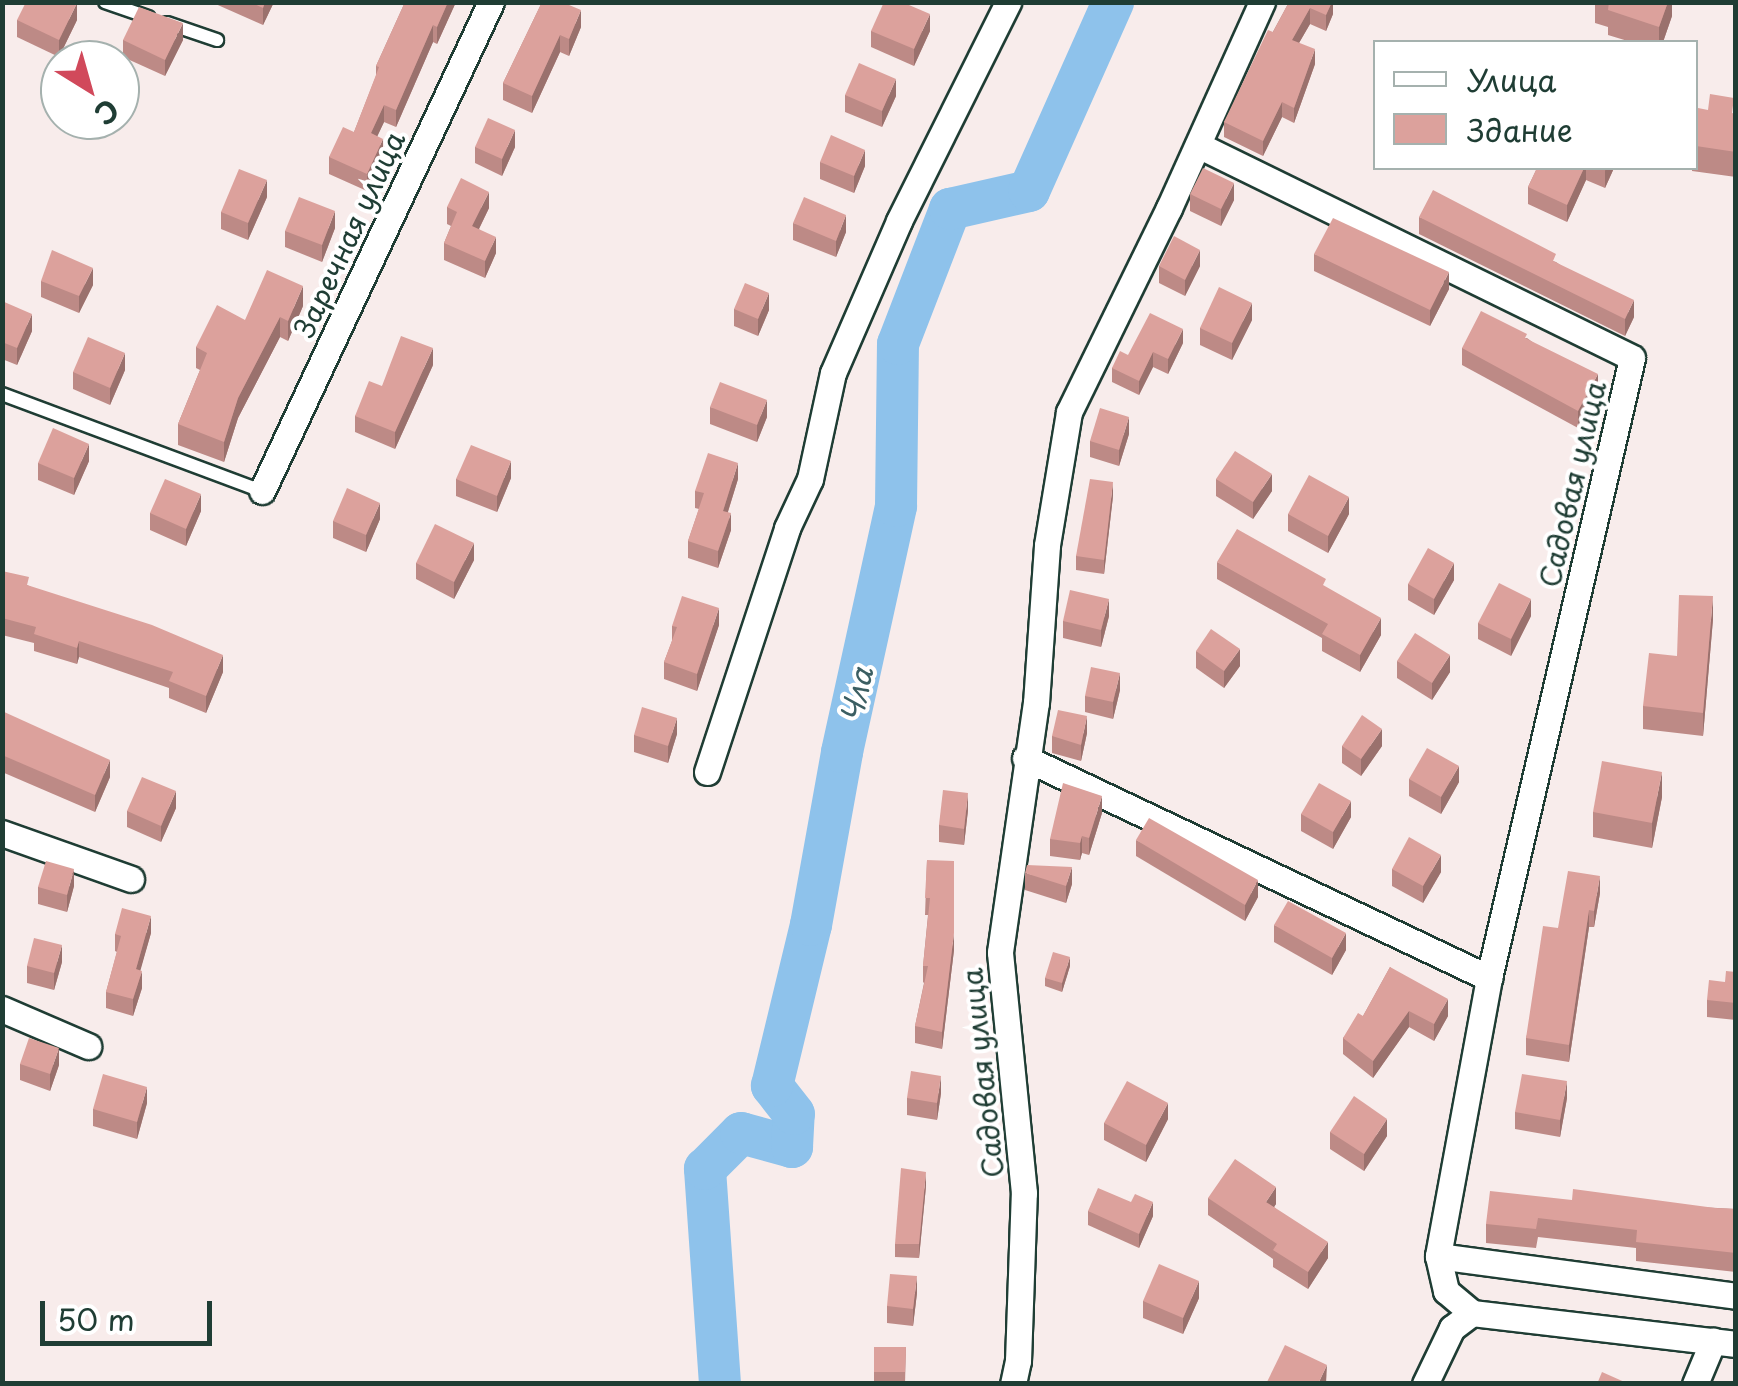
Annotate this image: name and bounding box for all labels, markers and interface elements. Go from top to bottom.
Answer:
north arrow [40,40,140,140]
legend [1373,40,1698,170]
text: Улица [1467,57,1556,102]
text: С [86,89,129,136]
text: Здание [1467,107,1573,152]
street label: Заречная улица [286,125,412,343]
street label: Садовая улица [1532,377,1612,591]
water label: Чла [833,664,879,726]
street label: Садовая улица [954,966,1010,1180]
scale bar [45,1281,218,1343]
text: 50 m [57,1296,135,1341]

